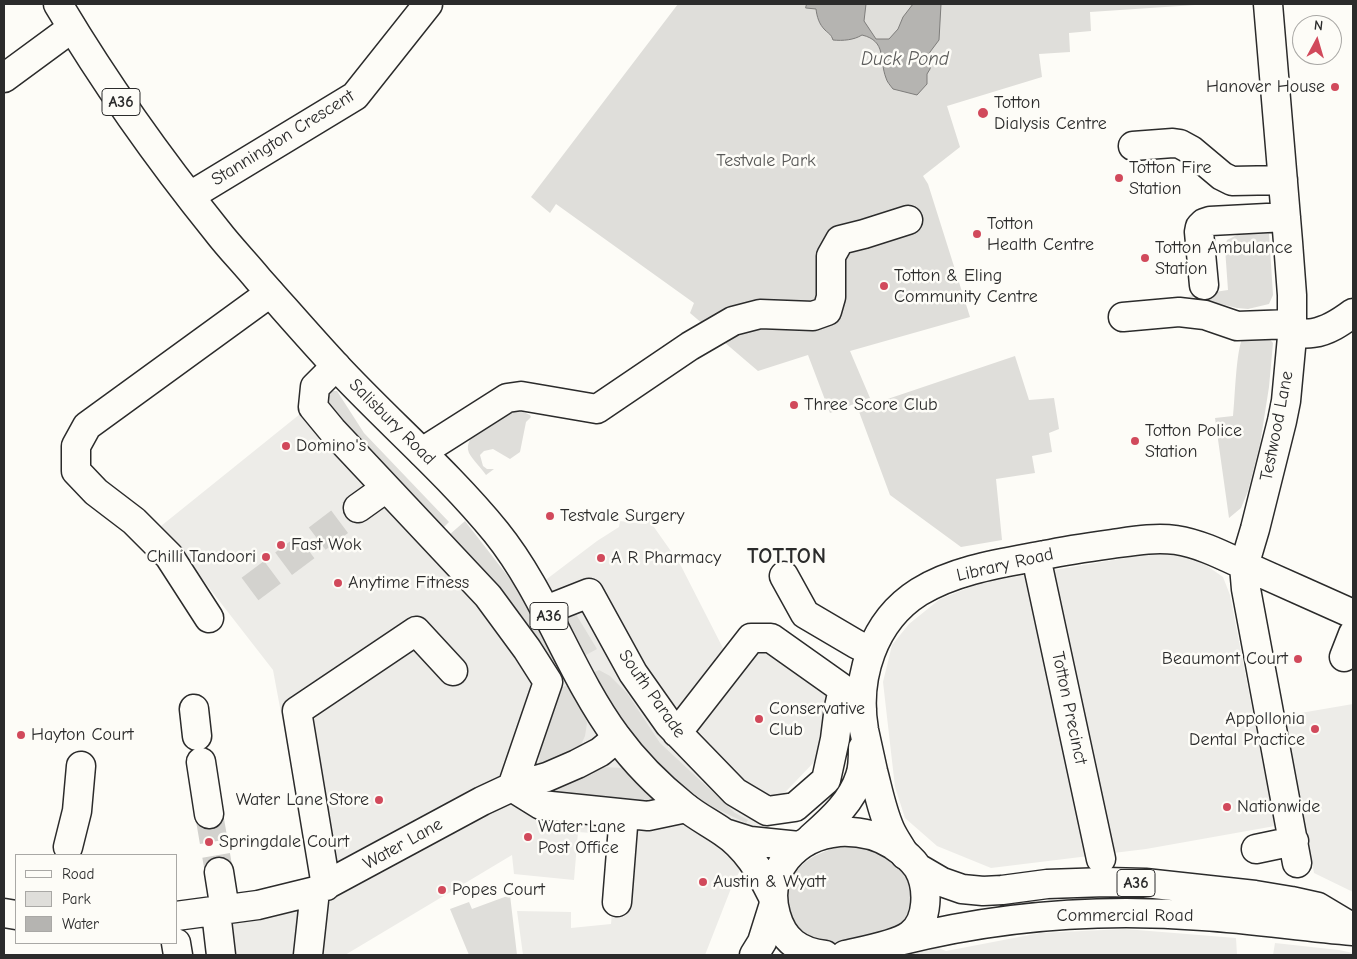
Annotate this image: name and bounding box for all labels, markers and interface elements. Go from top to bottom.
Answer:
north arrow [1292,15,1342,65]
text: N [1313,17,1324,35]
water label: Duck Pond [861,49,949,71]
place label: Hanover House [1206,76,1325,98]
marker: Hanover House [1329,81,1341,93]
street label: Stannington Crescent [208,85,358,191]
road number: A36 [102,88,140,115]
place label: Totton Dialysis Centre [994,92,1107,134]
marker: Totton Dialysis Centre [976,106,990,120]
park label: Testvale Park [716,150,816,172]
place label: Totton Fire Station [1129,157,1212,200]
marker: Totton Fire Station [1113,172,1125,184]
place label: Totton Health Centre [987,213,1094,255]
marker: Totton Health Centre [971,228,983,240]
place label: Totton Ambulance Station [1155,237,1292,280]
marker: Totton Ambulance Station [1139,252,1151,264]
place label: Totton & Eling Community Centre [894,265,1038,308]
marker: Totton & Eling Community Centre [878,280,890,292]
street label: Testwood Lane [1256,369,1298,483]
street label: Salisbury Road [344,374,440,470]
place label: Three Score Club [804,394,938,416]
marker: Three Score Club [788,399,800,411]
place label: Totton Police Station [1145,420,1242,462]
place label: Domino's [296,435,366,457]
marker: Totton Police Station [1129,435,1141,447]
marker: Domino's [280,440,292,452]
place label: Testvale Surgery [560,505,685,527]
marker: Testvale Surgery [544,510,556,522]
place label: Fast Wok [291,534,361,556]
marker: Fast Wok [275,539,287,551]
street label: Library Road [954,543,1056,587]
district label: TOTTON [746,544,828,570]
place label: Chilli Tandoori [146,546,256,568]
place label: A R Pharmacy [611,547,721,569]
marker: Chilli Tandoori [260,551,272,563]
marker: A R Pharmacy [595,552,607,564]
place label: Anytime Fitness [348,572,469,594]
marker: Anytime Fitness [332,577,344,589]
road number: A36 [530,602,568,630]
street label: South Parade [614,646,690,742]
place label: Beaumont Court [1162,648,1288,670]
street label: Totton Precinct [1047,650,1091,766]
marker: Beaumont Court [1292,653,1304,665]
place label: Conservative Club [769,698,865,741]
place label: Appollonia Dental Practice [1189,708,1305,751]
marker: Conservative Club [753,713,765,725]
marker: Appollonia Dental Practice [1309,723,1321,735]
place label: Hayton Court [31,724,134,746]
marker: Hayton Court [15,729,27,741]
place label: Water Lane Store [236,789,369,811]
marker: Water Lane Store [373,794,385,806]
place label: Nationwide [1237,796,1320,818]
marker: Nationwide [1221,801,1233,813]
street label: Water Lane [360,813,446,875]
place label: Water Lane Post Office [538,816,625,859]
place label: Springdale Court [219,831,349,853]
marker: Water Lane Post Office [522,831,534,843]
marker: Springdale Court [203,836,215,848]
legend [15,854,178,944]
text: Road [62,865,94,883]
road number: A36 [1117,870,1155,896]
place label: Austin & Wyatt [713,871,826,893]
marker: Austin & Wyatt [697,876,709,888]
place label: Popes Court [452,879,545,901]
marker: Popes Court [436,884,448,896]
text: Park [62,890,91,908]
street label: Commercial Road [1057,905,1193,927]
text: Water [62,915,99,933]

